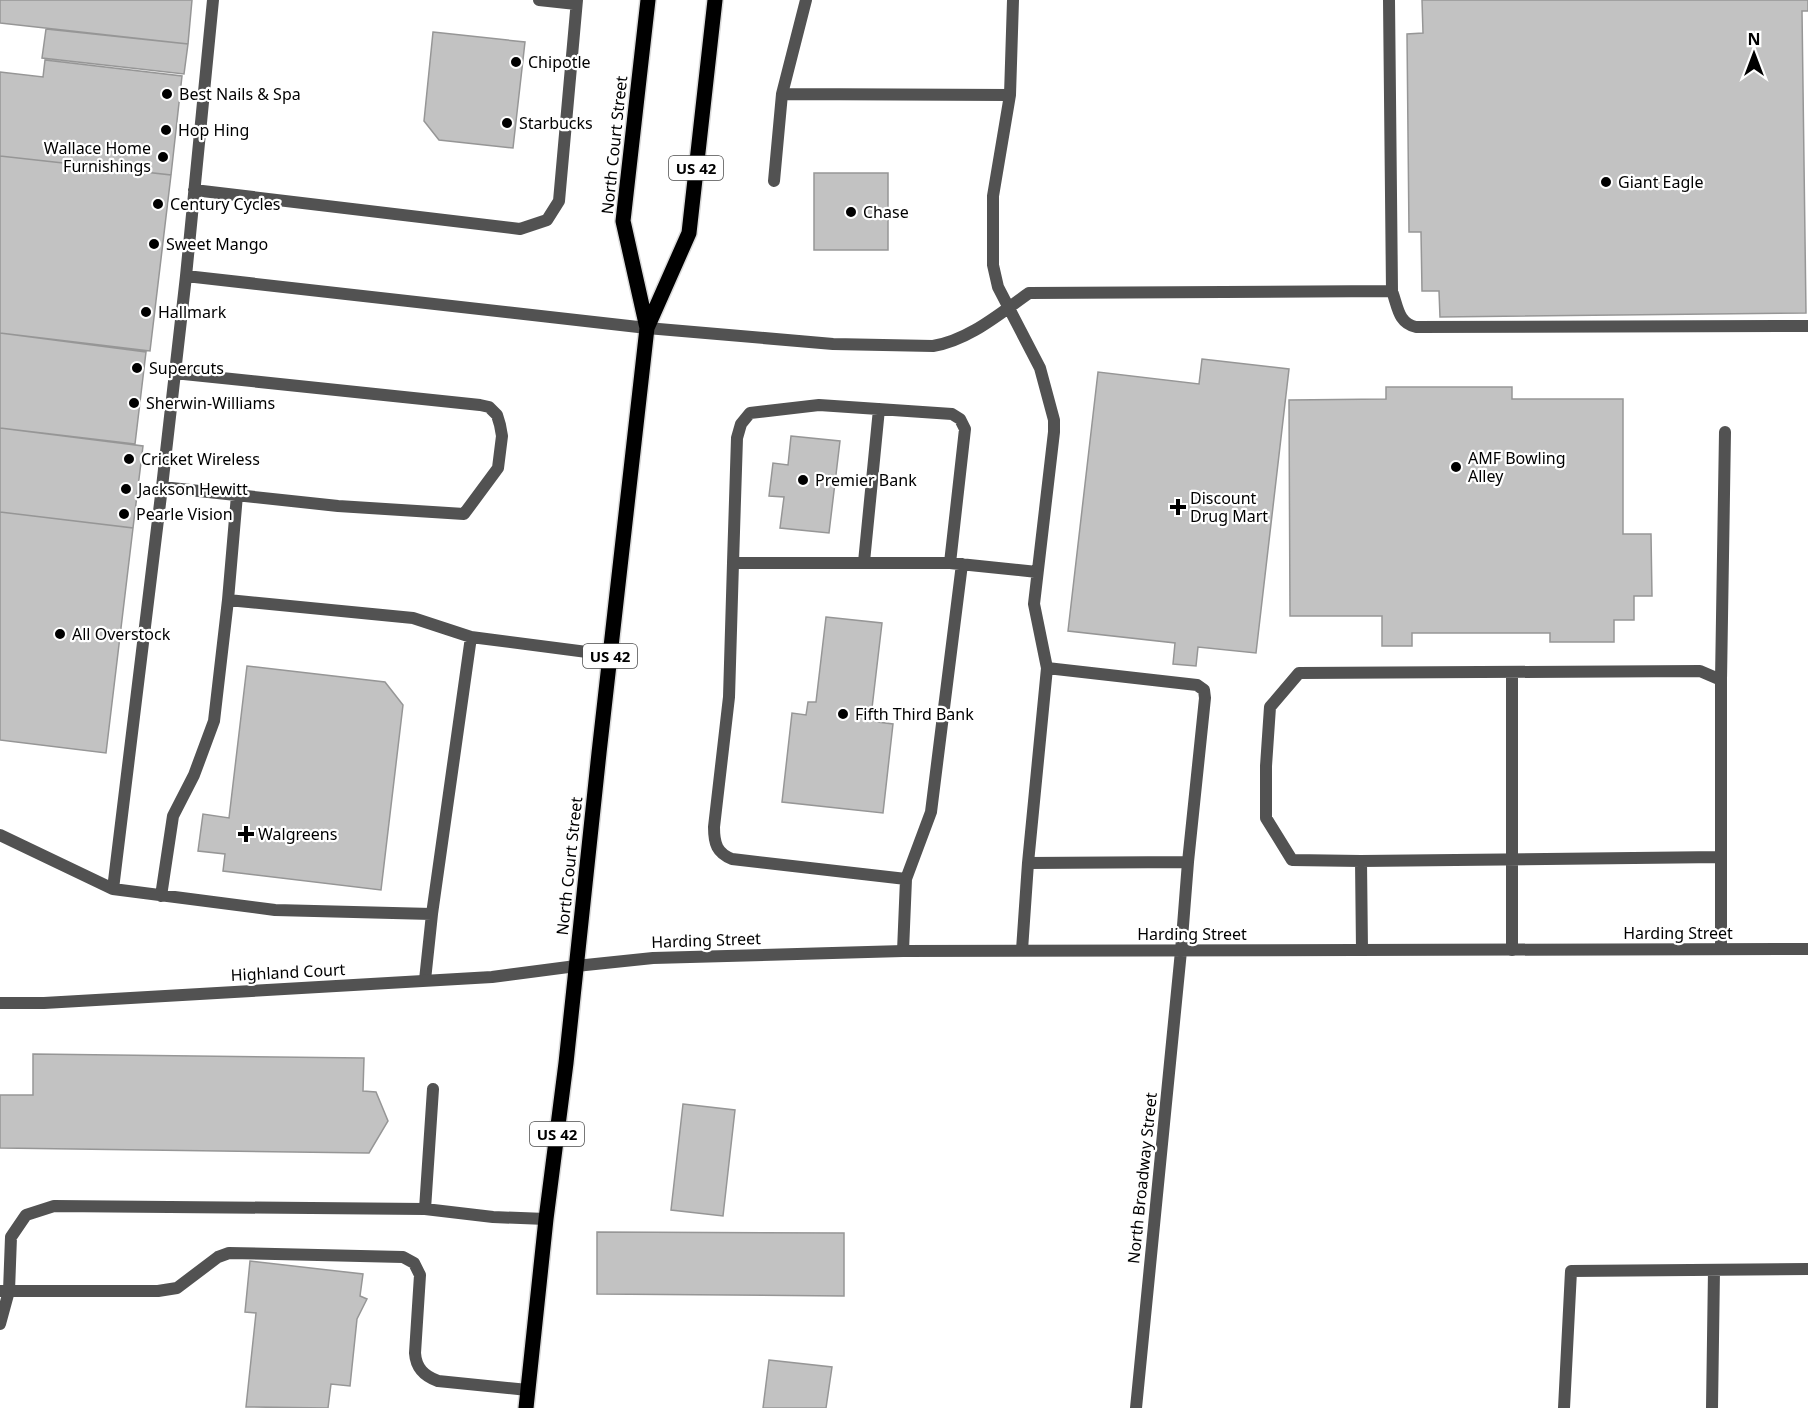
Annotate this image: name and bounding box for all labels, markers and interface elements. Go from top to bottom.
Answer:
north arrow [1724,24,1784,84]
text: N [1747,28,1761,50]
place label: Chipotle [528,51,591,73]
marker: Chipotle [509,55,523,69]
street label: North Court Street [596,74,632,215]
place label: Best Nails & Spa [179,83,301,105]
marker: Best Nails & Spa [160,87,174,101]
place label: Starbucks [519,112,593,134]
marker: Starbucks [500,116,514,130]
place label: Hop Hing [178,119,249,141]
marker: Hop Hing [159,123,173,137]
place label: Wallace Home Furnishings [44,137,151,177]
marker: Wallace Home Furnishings [156,150,170,164]
road number: US 42 [669,156,723,180]
place label: Giant Eagle [1618,171,1703,193]
marker: Giant Eagle [1599,175,1613,189]
place label: Century Cycles [170,193,280,215]
marker: Century Cycles [151,197,165,211]
place label: Chase [863,201,909,223]
marker: Chase [844,205,858,219]
place label: Sweet Mango [166,233,268,255]
marker: Sweet Mango [147,237,161,251]
place label: Hallmark [158,301,227,323]
marker: Hallmark [139,305,153,319]
place label: Supercuts [149,357,224,379]
marker: Supercuts [130,361,144,375]
place label: Sherwin-Williams [146,392,275,414]
marker: Sherwin-Williams [127,396,141,410]
place label: AMF Bowling Alley [1468,447,1566,487]
place label: Cricket Wireless [141,448,260,470]
marker: Cricket Wireless [122,452,136,466]
marker: AMF Bowling Alley [1449,460,1463,474]
place label: Premier Bank [815,469,917,491]
marker: Premier Bank [796,473,810,487]
place label: Jackson Hewitt [136,478,248,500]
marker: Jackson Hewitt [119,482,133,496]
place label: Discount Drug Mart [1190,487,1268,527]
marker: Discount Drug Mart [1171,500,1185,514]
place label: Pearle Vision [136,503,233,525]
marker: Pearle Vision [117,507,131,521]
place label: All Overstock [72,623,171,645]
marker: All Overstock [53,627,67,641]
road number: US 42 [583,644,637,668]
place label: Fifth Third Bank [855,703,974,725]
marker: Fifth Third Bank [836,707,850,721]
street label: North Court Street [551,795,587,936]
place label: Walgreens [258,823,337,845]
marker: Walgreens [239,827,253,841]
street label: Harding Street [1623,922,1733,944]
street label: Harding Street [1137,923,1247,945]
street label: Harding Street [651,927,761,953]
street label: Highland Court [230,958,346,986]
street label: North Broadway Street [1122,1091,1162,1265]
road number: US 42 [530,1122,584,1146]

